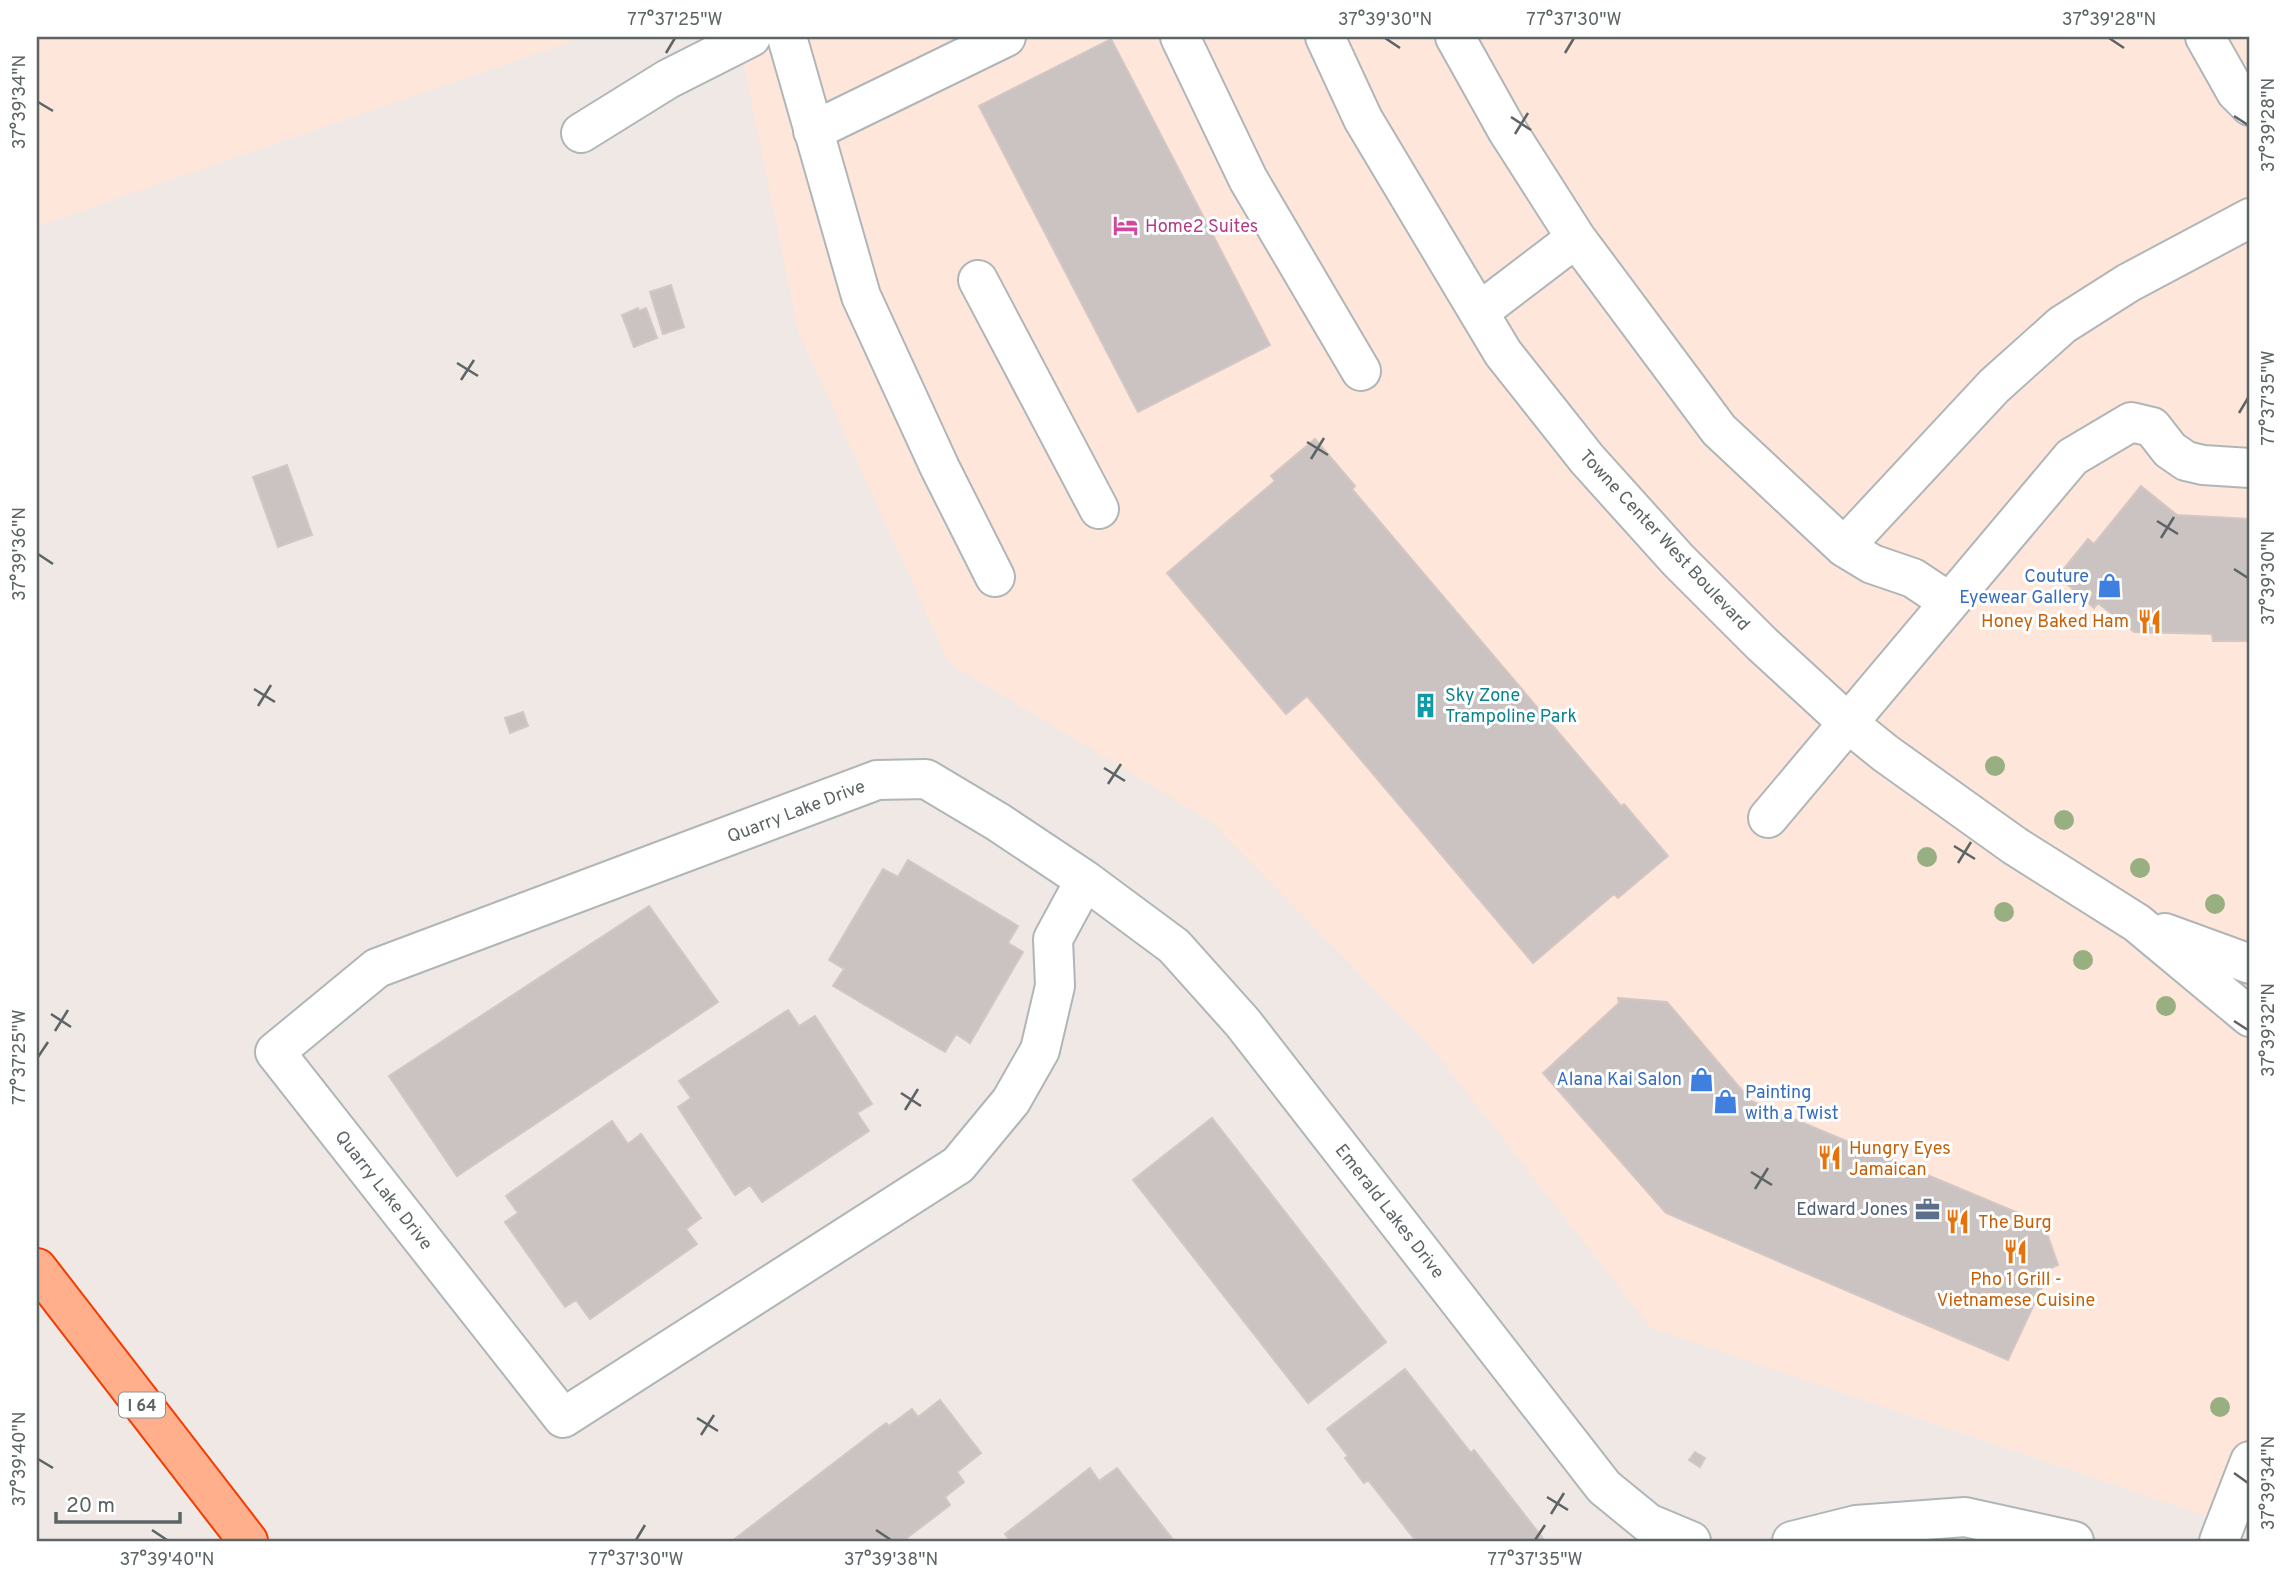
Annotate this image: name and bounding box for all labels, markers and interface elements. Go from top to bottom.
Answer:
text: 77°37'25"W [627,9,723,32]
text: 37°39'30"N [1338,9,1432,32]
text: 77°37'30"W [1526,9,1622,32]
text: 37°39'28"N [2062,9,2156,32]
text: 37°39'34"N [9,55,32,149]
text: 37°39'28"N [2258,78,2281,172]
hotel icon: Home2 Suites [1111,212,1139,240]
place label: Home2 Suites [1145,216,1258,239]
text: 77°37'35"W [2258,350,2281,446]
street label: Towne Center West Boulevard [1574,446,1754,637]
text: 37°39'36"N [9,507,32,601]
text: 37°39'30"N [2258,531,2281,625]
place label: Couture Eyewear Gallery [1959,566,2089,610]
shop icon: Couture Eyewear Gallery [2095,572,2123,600]
restaurant icon: Honey Baked Ham [2135,607,2163,635]
place label: Honey Baked Ham [1981,611,2129,634]
place label: Sky Zone Trampoline Park [1445,685,1577,729]
building icon: Sky Zone Trampoline Park [1411,691,1439,719]
street label: Quarry Lake Drive [724,775,869,849]
text: 37°39'32"N [2258,983,2281,1077]
text: 77°37'25"W [9,1009,32,1105]
shop icon: Alana Kai Salon [1688,1065,1716,1093]
place label: Alana Kai Salon [1557,1069,1682,1092]
place label: Painting with a Twist [1745,1082,1839,1126]
shop icon: Painting with a Twist [1711,1088,1739,1116]
street label: Quarry Lake Drive [329,1126,437,1256]
place label: Hungry Eyes Jamaican [1849,1138,1951,1182]
street label: Emerald Lakes Drive [1329,1140,1449,1284]
restaurant icon: Hungry Eyes Jamaican [1815,1144,1843,1172]
office icon: Edward Jones [1914,1195,1942,1223]
place label: Edward Jones [1796,1199,1908,1222]
restaurant icon: The Burg [1944,1208,1972,1236]
place label: The Burg [1978,1212,2052,1235]
restaurant icon: Pho 1 Grill - Vietnamese Cuisine [2002,1238,2030,1266]
place label: Pho 1 Grill - Vietnamese Cuisine [1937,1269,2095,1313]
road number: I 64 [119,1392,165,1418]
text: 37°39'40"N [9,1411,32,1507]
text: 37°39'34"N [2258,1436,2281,1530]
scale bar [56,1480,180,1524]
text: 20 m [66,1493,115,1520]
text: 37°39'40"N [119,1549,215,1572]
text: 77°37'30"W [588,1549,684,1572]
text: 37°39'38"N [844,1549,938,1572]
text: 77°37'35"W [1487,1549,1583,1572]

